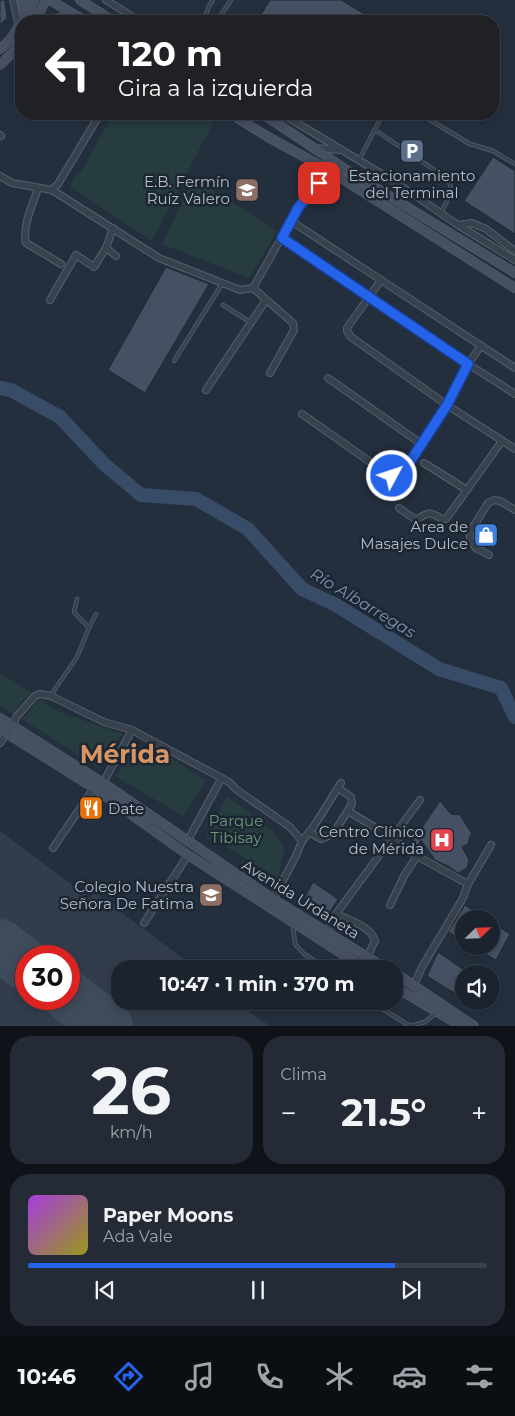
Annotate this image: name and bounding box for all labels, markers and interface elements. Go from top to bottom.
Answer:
text: 120 m [118,32,223,75]
icon: left [35,35,100,100]
text: Gira a la izquierda [118,75,313,102]
parking icon: Estacionamiento del Terminal [399,138,425,164]
pin [298,162,340,204]
place label: Estacionamiento del Terminal [348,166,476,202]
icon: arrive [305,169,333,197]
place label: E.B. Fermín Ruíz Valero [144,172,230,208]
school or university icon: E.B. Fermín Ruíz Valero [234,177,260,203]
position arrow [365,449,417,501]
place label: Area de Masajes Dulce [360,517,468,553]
shop icon: Area de Masajes Dulce [473,522,499,548]
water label: Río Albarregas [307,564,419,642]
district label: Mérida [80,739,170,769]
restaurant icon: Date [78,795,104,821]
place label: Date [108,799,144,818]
park label: Parque Tibisay [209,811,263,847]
place label: Centro Clínico de Mérida [319,822,424,858]
hospital icon: Centro Clínico de Mérida [429,827,455,853]
street label: Avenida Urdaneta [239,855,363,943]
place label: Colegio Nuestra Señora De Fatima [60,877,194,913]
school or university icon: Colegio Nuestra Señora De Fatima [198,882,224,908]
north arrow [455,910,500,955]
map controls [455,910,500,1010]
speed limit sign: 30 [15,945,80,1010]
button: sound [455,965,500,1010]
text: 10:47 · 1 min · 370 m [160,973,354,996]
text: 26 [91,1051,171,1130]
text: Clima [281,1065,327,1084]
text: 21.5° [341,1089,427,1136]
text: − [281,1096,297,1130]
text: + [471,1096,487,1130]
text: km/h [110,1123,153,1142]
text: Paper Moons [103,1204,233,1227]
text: Ada Vale [103,1227,173,1246]
icon: previous [91,1276,119,1304]
icon: pause [244,1276,272,1304]
icon: next [397,1276,425,1304]
icon: directions [111,1359,146,1394]
icon: music [182,1359,217,1394]
icon: phone [252,1359,287,1394]
icon: climate [322,1359,357,1394]
icon: car [392,1359,427,1394]
icon: filters [462,1359,497,1394]
text: 10:46 [18,1363,76,1390]

